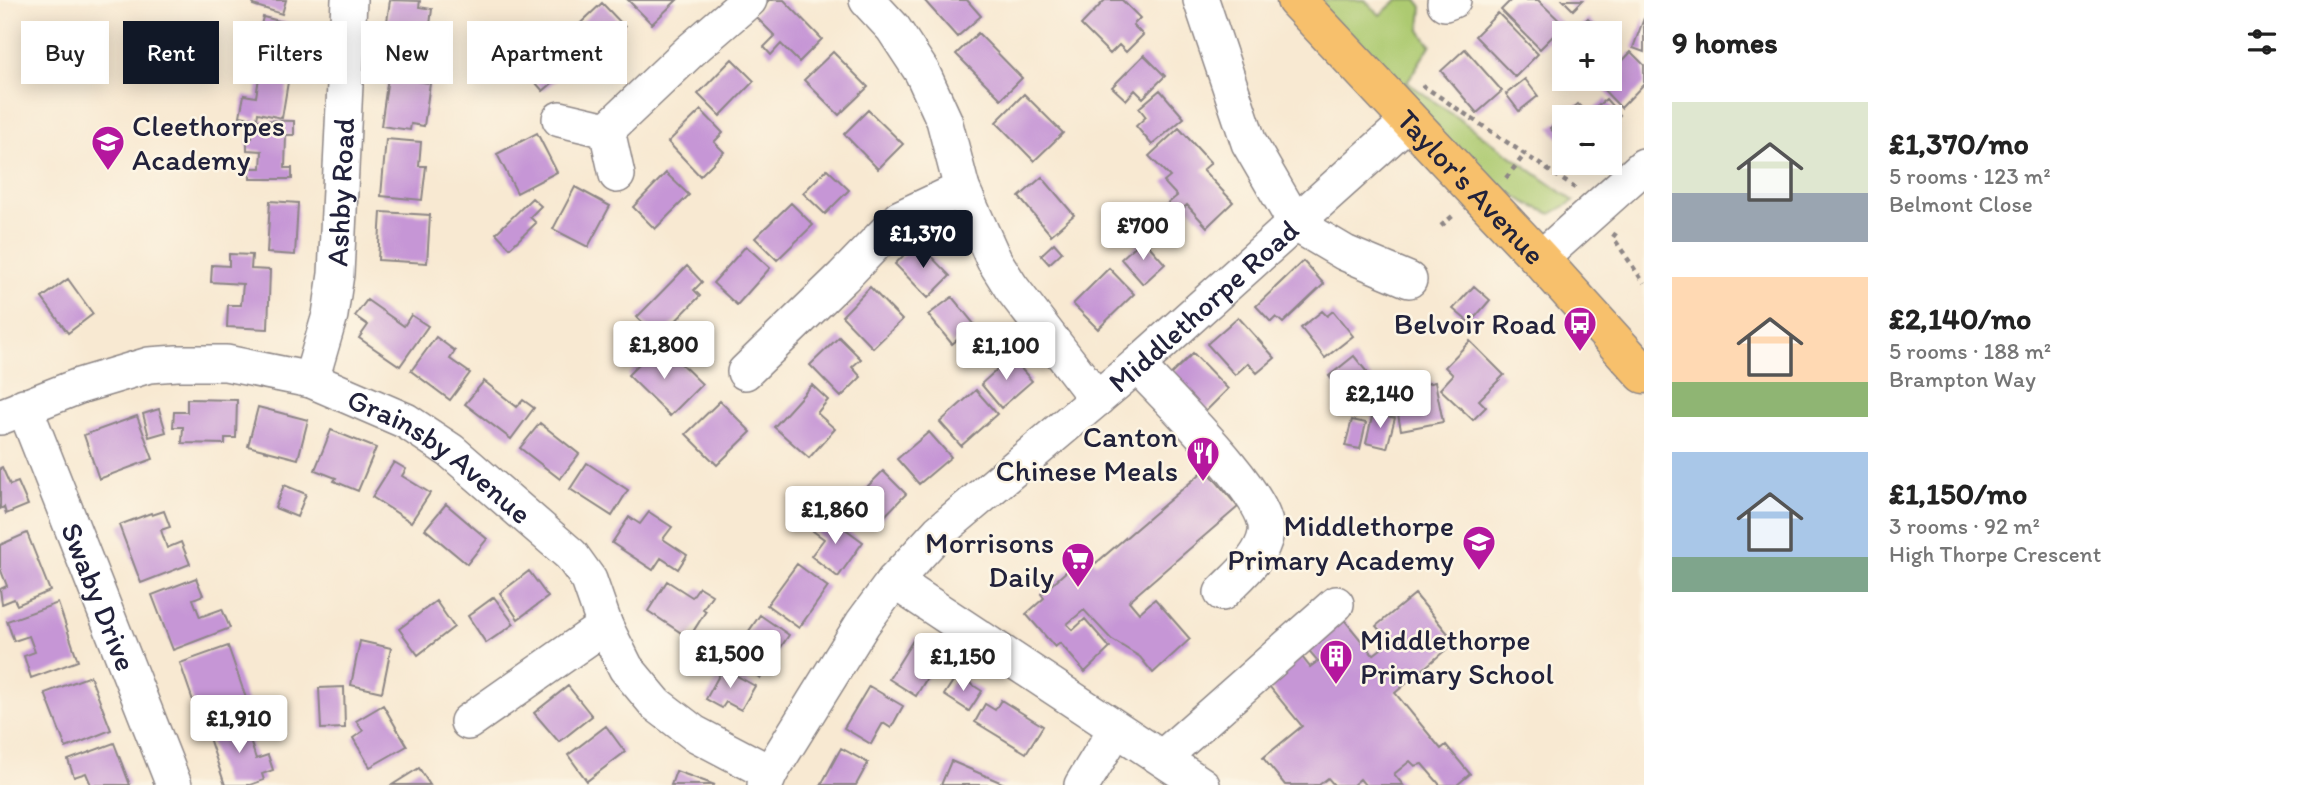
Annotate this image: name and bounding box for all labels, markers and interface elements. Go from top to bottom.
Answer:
chip: Buy [21,21,109,84]
chip: Rent [123,21,219,84]
chip: Filters [233,21,347,84]
chip: New [361,21,453,84]
chip: Apartment [467,21,627,84]
map controls [1552,21,1622,175]
button: + [1552,21,1622,91]
icon: filters [2243,23,2281,61]
text: 9 homes [1672,24,1778,61]
street label: Taylor's Avenue [1390,101,1554,272]
button: − [1552,105,1622,175]
place label: Cleethorpes Academy [132,107,285,178]
street label: Ashby Road [318,117,362,267]
school or university icon: Cleethorpes Academy [89,123,127,172]
text: £1,370/mo [1889,125,2029,162]
icon: home [1728,130,1812,214]
text: 5 rooms · 123 m² [1889,162,2051,190]
text: Belmont Close [1889,190,2033,218]
pin: £700 [1102,202,1184,262]
pin: £1,370 [866,210,980,270]
street label: Middlethorpe Road [1100,211,1306,400]
text: £700 [1117,211,1169,239]
text: £1,370 [890,219,956,247]
text: £2,140/mo [1889,300,2031,337]
bus stop icon: Belvoir Road [1561,304,1599,353]
place label: Belvoir Road [1394,305,1556,342]
icon: home [1728,305,1812,389]
pin: £1,800 [607,322,721,381]
pin: £1,100 [949,322,1063,382]
text: £1,800 [629,330,699,358]
text: £1,100 [972,331,1040,359]
text: 5 rooms · 188 m² [1889,337,2051,365]
text: Brampton Way [1889,365,2036,393]
pin: £2,140 [1323,370,1437,430]
text: £2,140 [1346,379,1414,407]
street label: Grainsby Avenue [342,380,540,531]
place label: Canton Chinese Meals [995,418,1178,489]
restaurant icon: Canton Chinese Meals [1184,434,1222,483]
text: £1,150/mo [1889,475,2027,512]
icon: home [1728,480,1812,564]
pin: £1,860 [778,486,892,546]
text: £1,860 [801,495,869,523]
place label: Middlethorpe Primary Academy [1227,507,1454,578]
text: 3 rooms · 92 m² [1889,512,2040,540]
street label: Swaby Drive [53,517,145,676]
school or university icon: Middlethorpe Primary Academy [1460,523,1498,572]
place label: Morrisons Daily [925,524,1054,595]
supermarket icon: Morrisons Daily [1059,540,1097,589]
text: High Thorpe Crescent [1889,540,2101,568]
place label: Middlethorpe Primary School [1360,621,1554,692]
pin: £1,500 [673,630,787,690]
pin: £1,150 [906,634,1020,693]
building icon: Middlethorpe Primary School [1317,637,1355,686]
text: £1,500 [696,639,764,667]
text: £1,150 [930,642,996,670]
pin: £1,910 [182,696,296,755]
text: £1,910 [206,704,272,732]

